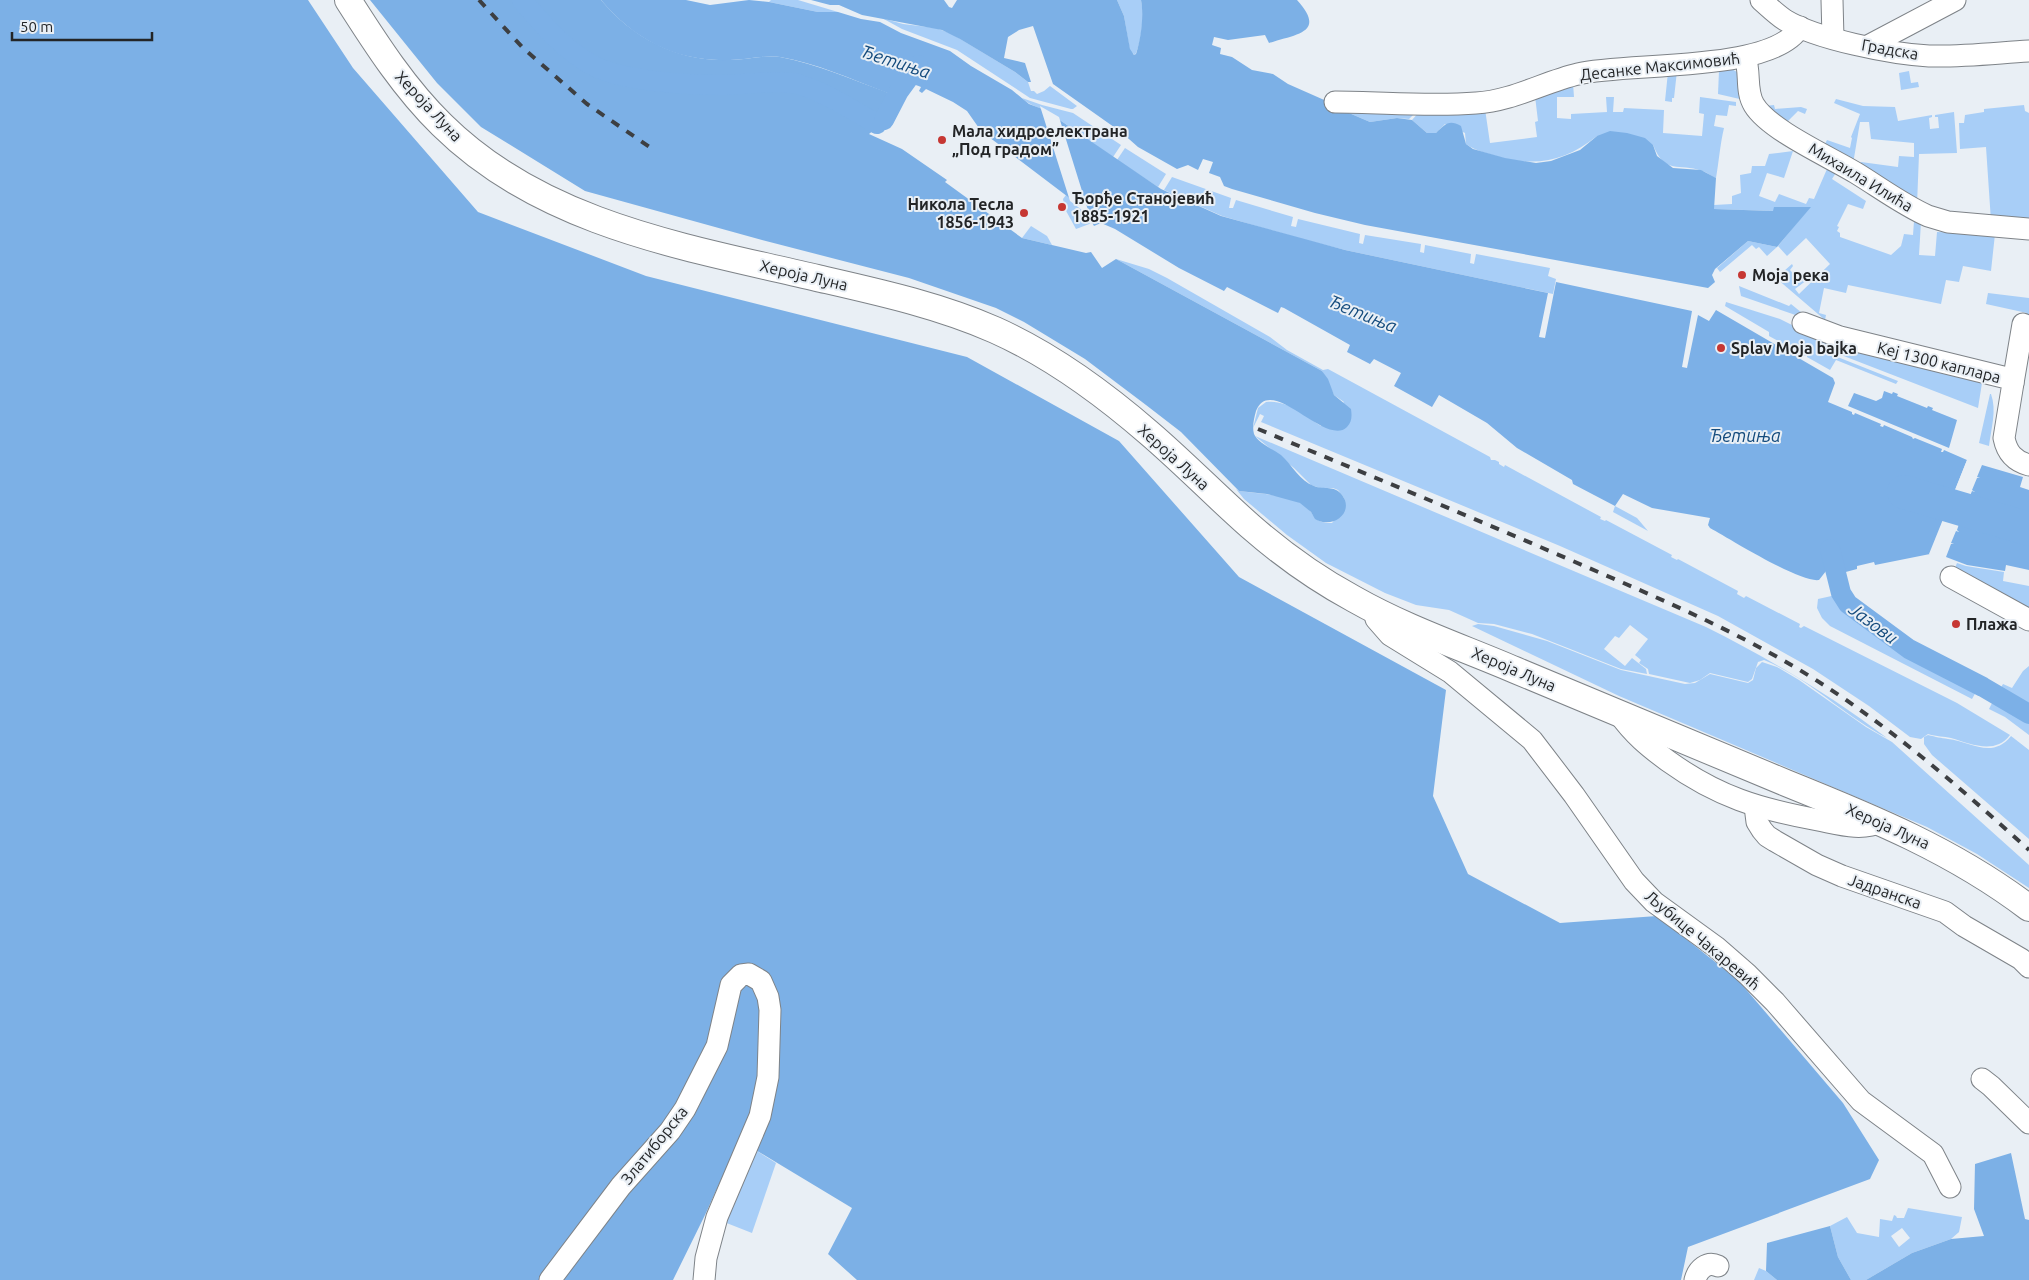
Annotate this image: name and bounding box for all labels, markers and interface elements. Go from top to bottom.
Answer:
scale bar [12,10,152,42]
text: 50 m [20,18,53,35]
street label: Градска [1860,35,1920,63]
water label: Ђетиња [859,40,933,82]
street label: Десанке Максимовић [1579,49,1741,83]
street label: Хероја Луна [392,67,466,145]
place label: Мала хидроелектрана „Под градом” [952,122,1128,158]
marker: Мала хидроелектрана „Под градом” [936,134,948,146]
street label: Михаила Илића [1806,139,1916,215]
place label: Ђорђе Станојевић 1885-1921 [1072,189,1215,225]
place label: Никола Тесла 1856-1943 [907,195,1014,231]
marker: Ђорђе Станојевић 1885-1921 [1056,201,1068,213]
marker: Никола Тесла 1856-1943 [1018,207,1030,219]
street label: Хероја Луна [758,256,850,294]
place label: Моја река [1752,266,1829,284]
marker: Моја река [1736,269,1748,281]
water label: Ђетиња [1326,290,1400,336]
street label: Кеј 1300 каплара [1875,338,2003,386]
place label: Splav Moja bajka [1731,339,1857,357]
marker: Splav Moja bajka [1715,342,1727,354]
street label: Хероја Луна [1135,420,1213,494]
water label: Ђетиња [1709,425,1781,445]
water label: Јазови [1845,598,1902,648]
place label: Плажа [1966,615,2018,633]
marker: Плажа [1950,618,1962,630]
street label: Хероја Луна [1469,643,1559,695]
street label: Хероја Луна [1843,800,1933,852]
street label: Јадранска [1846,870,1924,912]
street label: Љубице Чакаревић [1642,886,1764,994]
street label: Златиборска [617,1102,691,1188]

